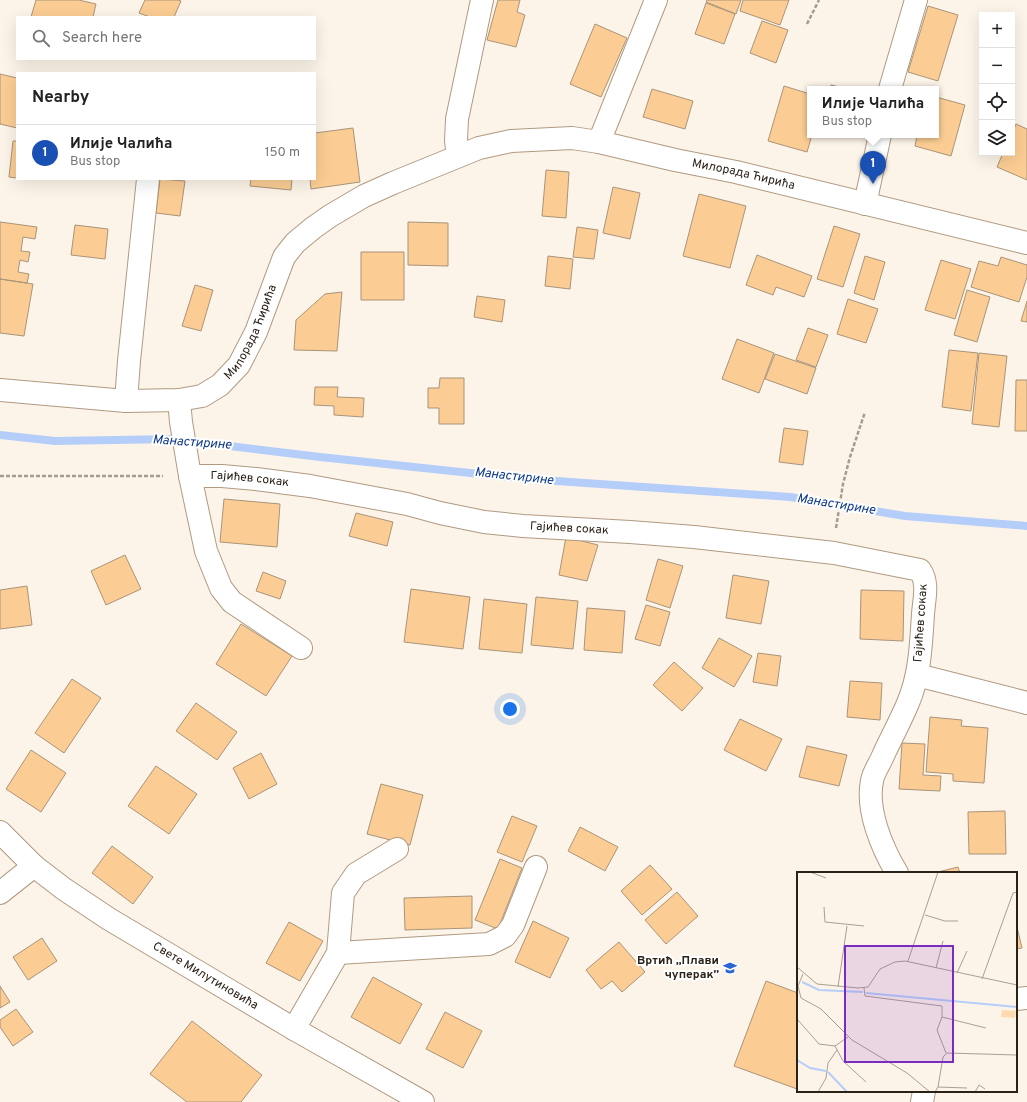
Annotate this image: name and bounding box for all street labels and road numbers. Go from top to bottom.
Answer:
street label: Милорада Ћирића [691,156,796,194]
street label: Милорада Ћирића [221,283,281,384]
street label: Гајићев сокак [211,468,290,491]
street label: Гајићев сокак [530,518,609,539]
street label: Гајићев сокак [910,583,932,663]
street label: Свете Милутиновића [150,939,261,1014]

